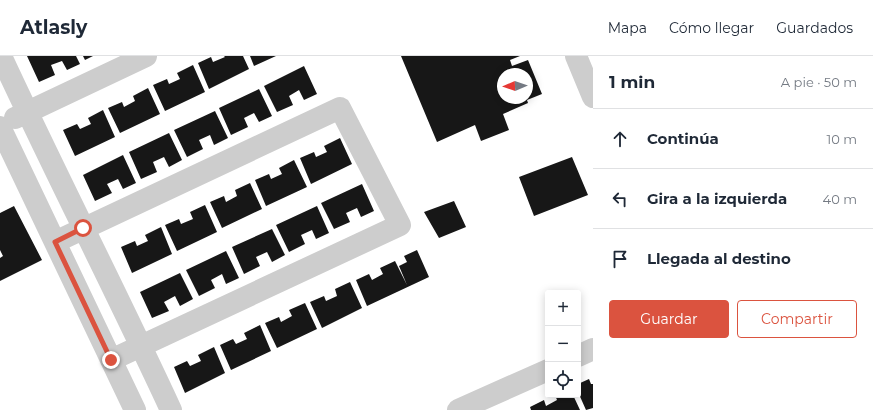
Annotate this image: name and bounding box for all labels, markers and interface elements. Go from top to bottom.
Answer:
text: Atlasly [20,16,87,39]
text: Mapa [608,19,647,37]
text: Cómo llegar [669,19,754,37]
text: Guardados [776,19,853,37]
north arrow [497,68,533,104]
text: 1 min [609,72,655,92]
text: A pie · 50 m [781,74,857,90]
icon: ahead [609,128,631,150]
text: Continúa [647,129,719,148]
text: 10 m [827,131,857,147]
icon: left [609,188,631,210]
text: Gira a la izquierda [647,189,787,208]
text: 40 m [823,191,857,207]
route start [74,219,92,237]
icon: arrive [609,248,631,270]
text: Llegada al destino [647,249,791,268]
map controls [545,290,581,398]
button: + [545,290,581,326]
button: Guardar [609,300,729,338]
button: Compartir [737,300,857,338]
button: − [545,326,581,362]
route end [102,351,120,369]
button: locate [545,362,581,398]

